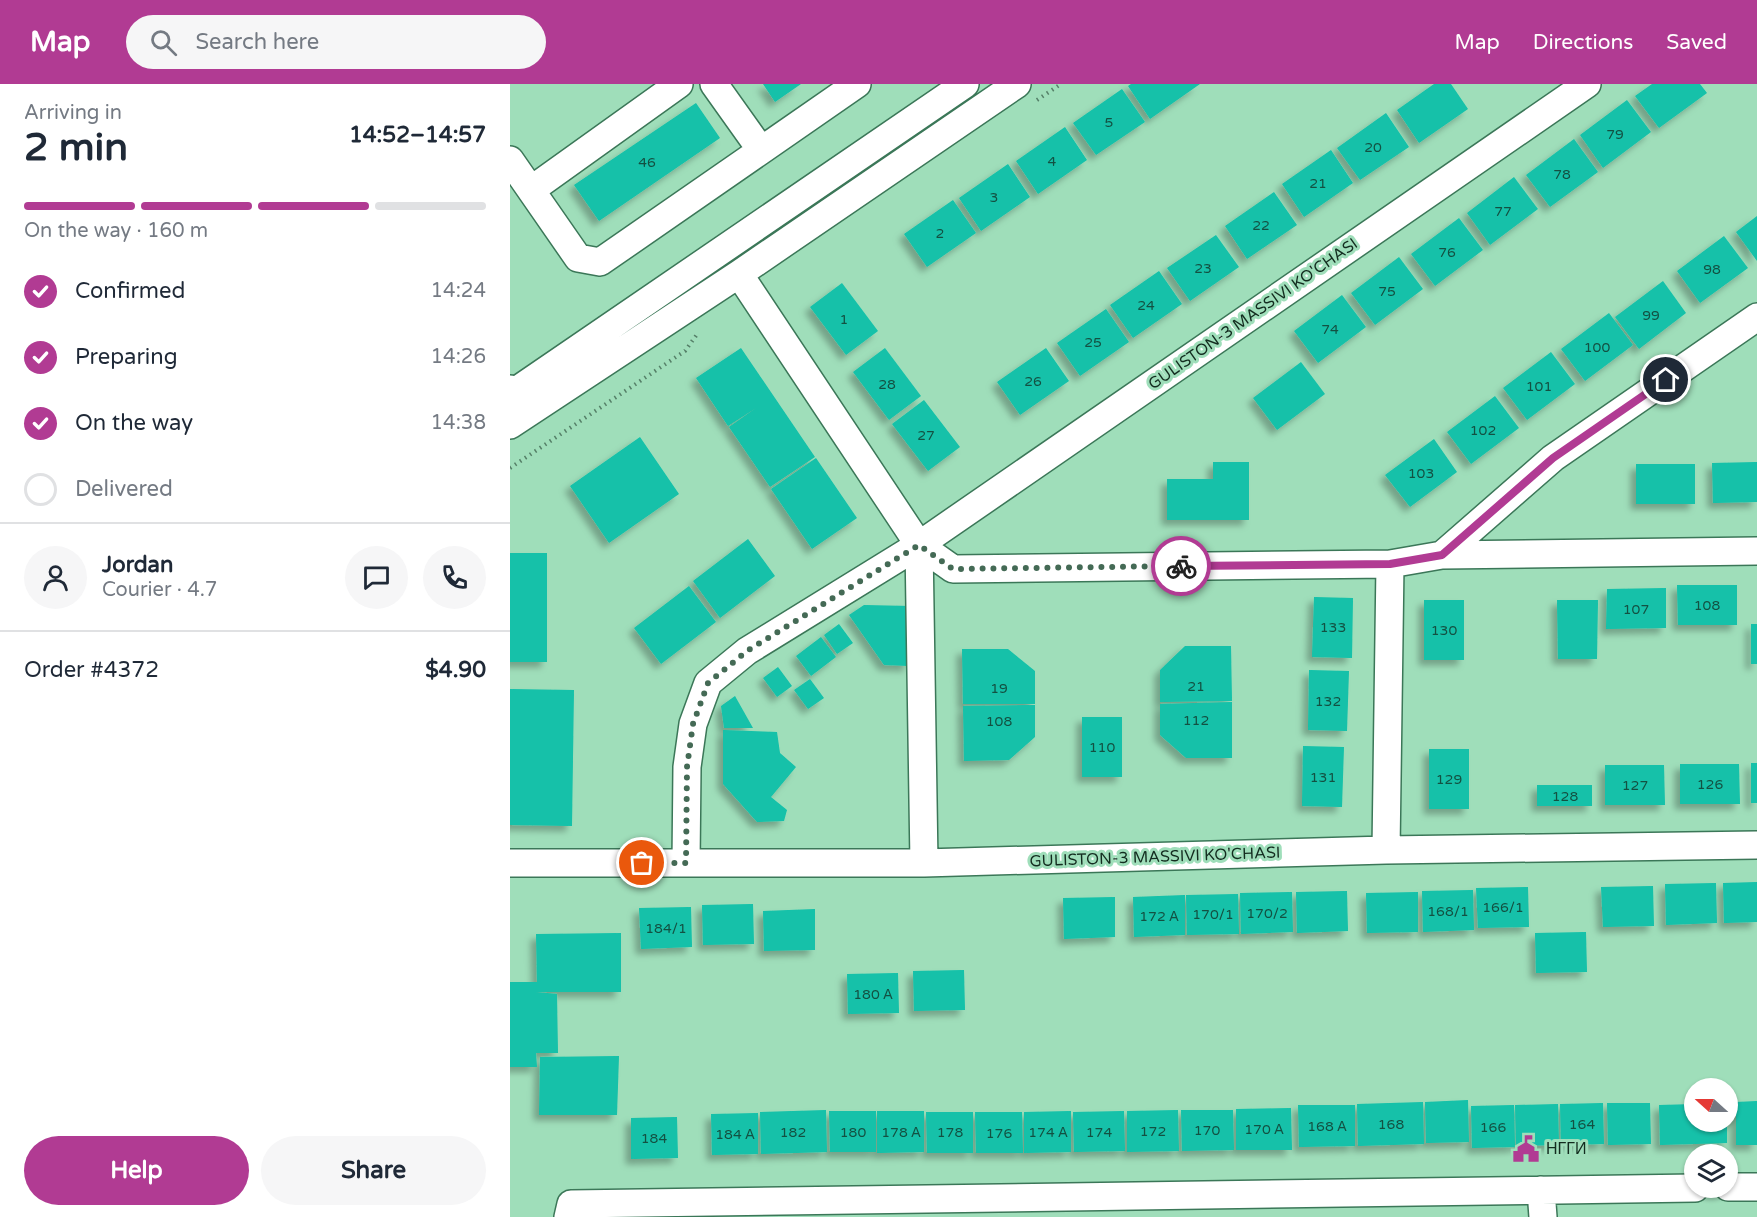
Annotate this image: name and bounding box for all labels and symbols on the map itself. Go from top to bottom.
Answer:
house number: 5 [1105,114,1113,131]
house number: 79 [1606,126,1624,143]
house number: 20 [1364,139,1382,156]
house number: 4 [1048,153,1057,170]
house number: 46 [638,154,656,171]
house number: 78 [1553,166,1571,183]
house number: 21 [1309,175,1327,192]
house number: 3 [990,189,998,206]
house number: 77 [1494,203,1512,220]
house number: 22 [1252,217,1270,234]
house number: 2 [936,225,944,242]
street label: GULISTON-3 MASSIVI KO'CHASI [1144,234,1362,394]
house number: 76 [1438,244,1456,261]
house number: 23 [1194,260,1212,277]
house number: 98 [1703,261,1721,278]
house number: 75 [1378,283,1396,300]
house number: 24 [1137,297,1155,314]
house number: 99 [1642,307,1660,324]
house number: 1 [840,311,848,328]
house number: 74 [1321,321,1339,338]
house number: 25 [1084,334,1102,351]
house number: 100 [1584,339,1610,356]
pin [1640,354,1691,405]
house number: 26 [1024,373,1042,390]
house number: 28 [878,376,896,393]
house number: 101 [1526,378,1552,395]
house number: 102 [1470,422,1496,439]
house number: 27 [917,427,935,444]
house number: 103 [1408,465,1434,482]
courier [1151,536,1211,596]
house number: 108 [1694,597,1720,614]
house number: 107 [1623,601,1649,618]
house number: 133 [1320,619,1346,636]
house number: 130 [1431,622,1457,639]
house number: 21 [1187,678,1205,695]
house number: 19 [990,680,1008,697]
house number: 132 [1315,693,1341,710]
house number: 112 [1183,712,1209,729]
house number: 108 [986,713,1012,730]
house number: 110 [1089,739,1115,756]
house number: 131 [1310,769,1336,786]
house number: 129 [1436,771,1462,788]
house number: 126 [1697,776,1723,793]
house number: 127 [1622,777,1648,794]
house number: 128 [1552,788,1578,805]
pin [616,837,667,888]
street label: GULISTON-3 MASSIVI KO'CHASI [1029,843,1281,871]
house number: 166/1 [1482,899,1524,916]
house number: 168/1 [1427,903,1469,920]
house number: 170/2 [1246,905,1288,922]
house number: 170/1 [1192,906,1234,923]
house number: 172 А [1139,908,1179,925]
house number: 184/1 [645,920,687,937]
house number: 180 А [853,986,893,1003]
north arrow [1684,1078,1738,1132]
house number: 168 [1378,1116,1404,1133]
house number: 164 [1569,1116,1595,1133]
house number: 168 А [1307,1118,1347,1135]
house number: 166 [1480,1119,1506,1136]
house number: 170 А [1244,1121,1284,1138]
house number: 170 [1194,1122,1220,1139]
house number: 172 [1140,1123,1166,1140]
house number: 182 [780,1124,806,1141]
house number: 180 [840,1124,866,1141]
house number: 178 А [881,1124,921,1141]
house number: 178 [937,1124,963,1141]
house number: 174 А [1028,1124,1068,1141]
house number: 174 [1086,1124,1112,1141]
house number: 176 [986,1125,1012,1142]
house number: 184 А [715,1126,755,1143]
house number: 184 [641,1130,667,1147]
public building icon: НГГИ [1511,1134,1541,1164]
place label: НГГИ [1546,1139,1586,1159]

